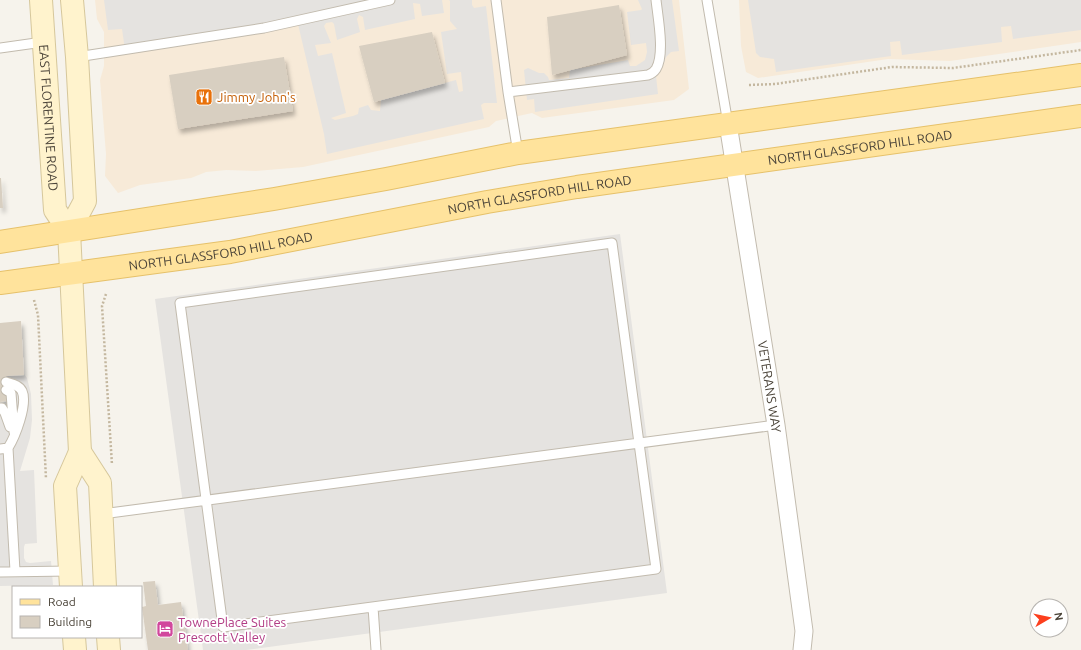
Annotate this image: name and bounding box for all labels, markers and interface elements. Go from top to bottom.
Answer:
street label: EAST FLORENTINE ROAD [37,44,61,191]
restaurant icon: Jimmy John's [194,87,214,107]
place label: Jimmy John's [217,90,296,104]
street label: NORTH GLASSFORD HILL ROAD [767,127,953,167]
street label: NORTH GLASSFORD HILL ROAD [446,172,632,217]
street label: NORTH GLASSFORD HILL ROAD [128,229,314,273]
street label: VETERANS WAY [756,340,784,434]
legend [12,586,142,638]
text: Road [48,595,76,608]
north arrow [1029,598,1069,638]
text: N [1052,611,1065,621]
text: Building [48,615,92,628]
place label: TownePlace Suites Prescott Valley [178,615,287,644]
hotel icon: TownePlace Suites Prescott Valley [155,619,175,639]

